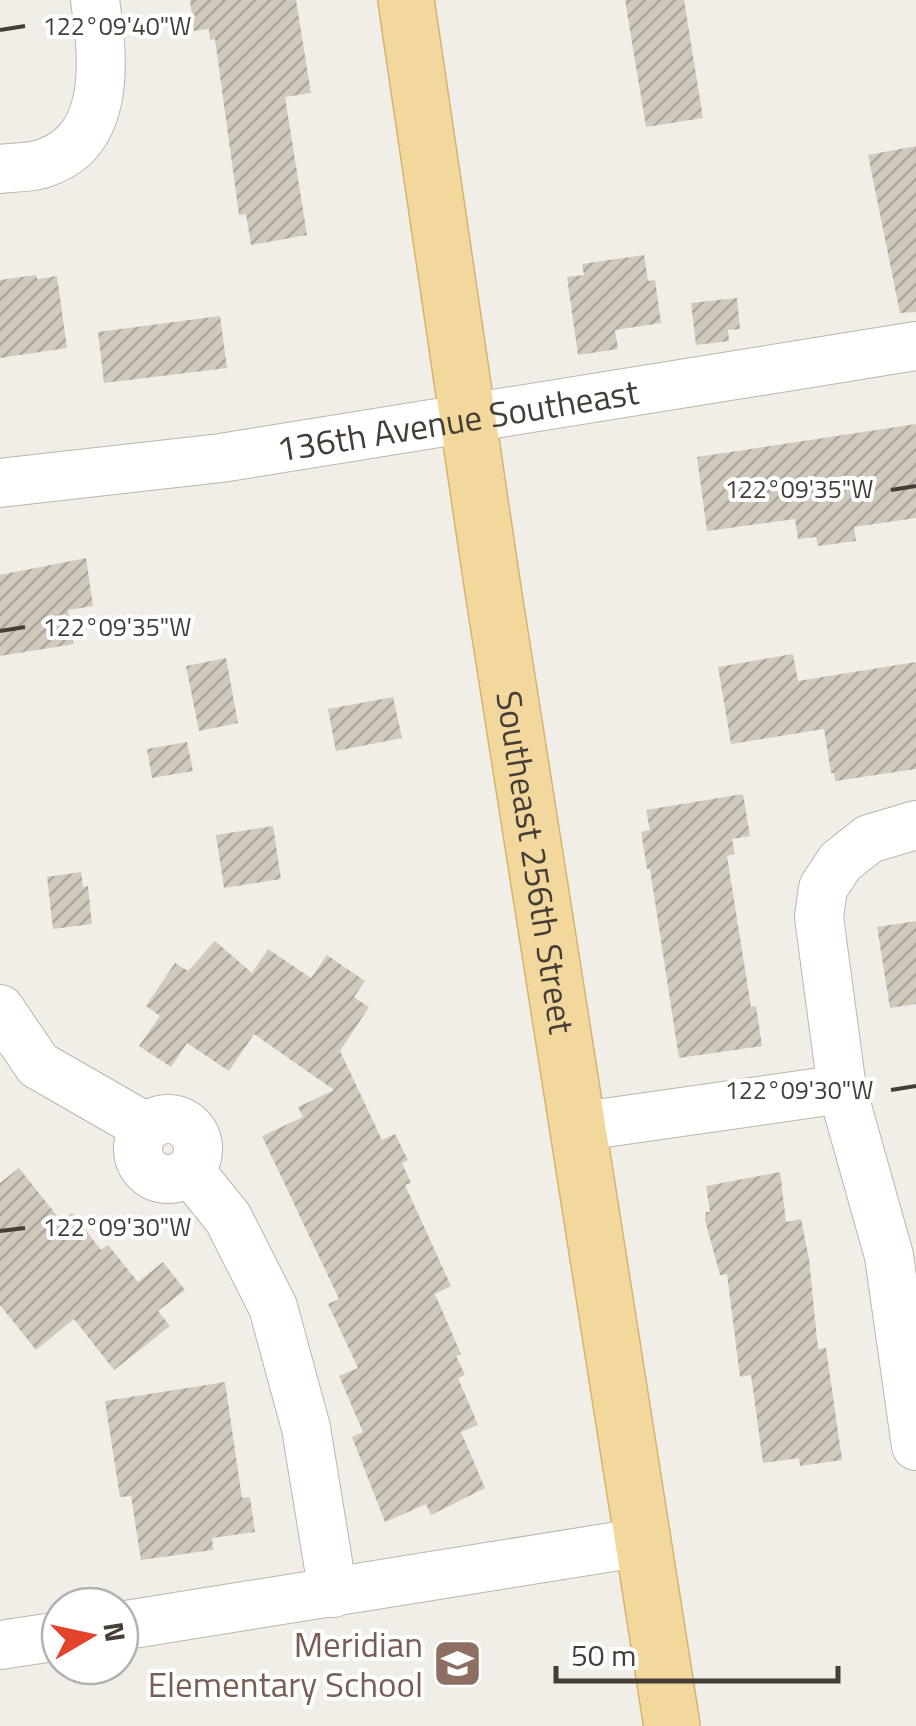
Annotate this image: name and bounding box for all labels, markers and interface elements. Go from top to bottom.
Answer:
text: 122°09'40"W [43,7,191,45]
street label: 136th Avenue Southeast [273,364,642,476]
text: 122°09'35"W [725,470,873,508]
text: 122°09'35"W [43,608,191,646]
street label: Southeast 256th Street [482,687,590,1038]
text: 122°09'30"W [725,1071,873,1109]
text: 122°09'30"W [43,1208,191,1246]
north arrow [40,1586,140,1686]
place label: Meridian Elementary School [148,1617,423,1711]
text: N [92,1619,138,1645]
scale bar [556,1621,838,1683]
text: 50 m [571,1632,636,1678]
school or university icon: Meridian Elementary School [432,1638,484,1690]

